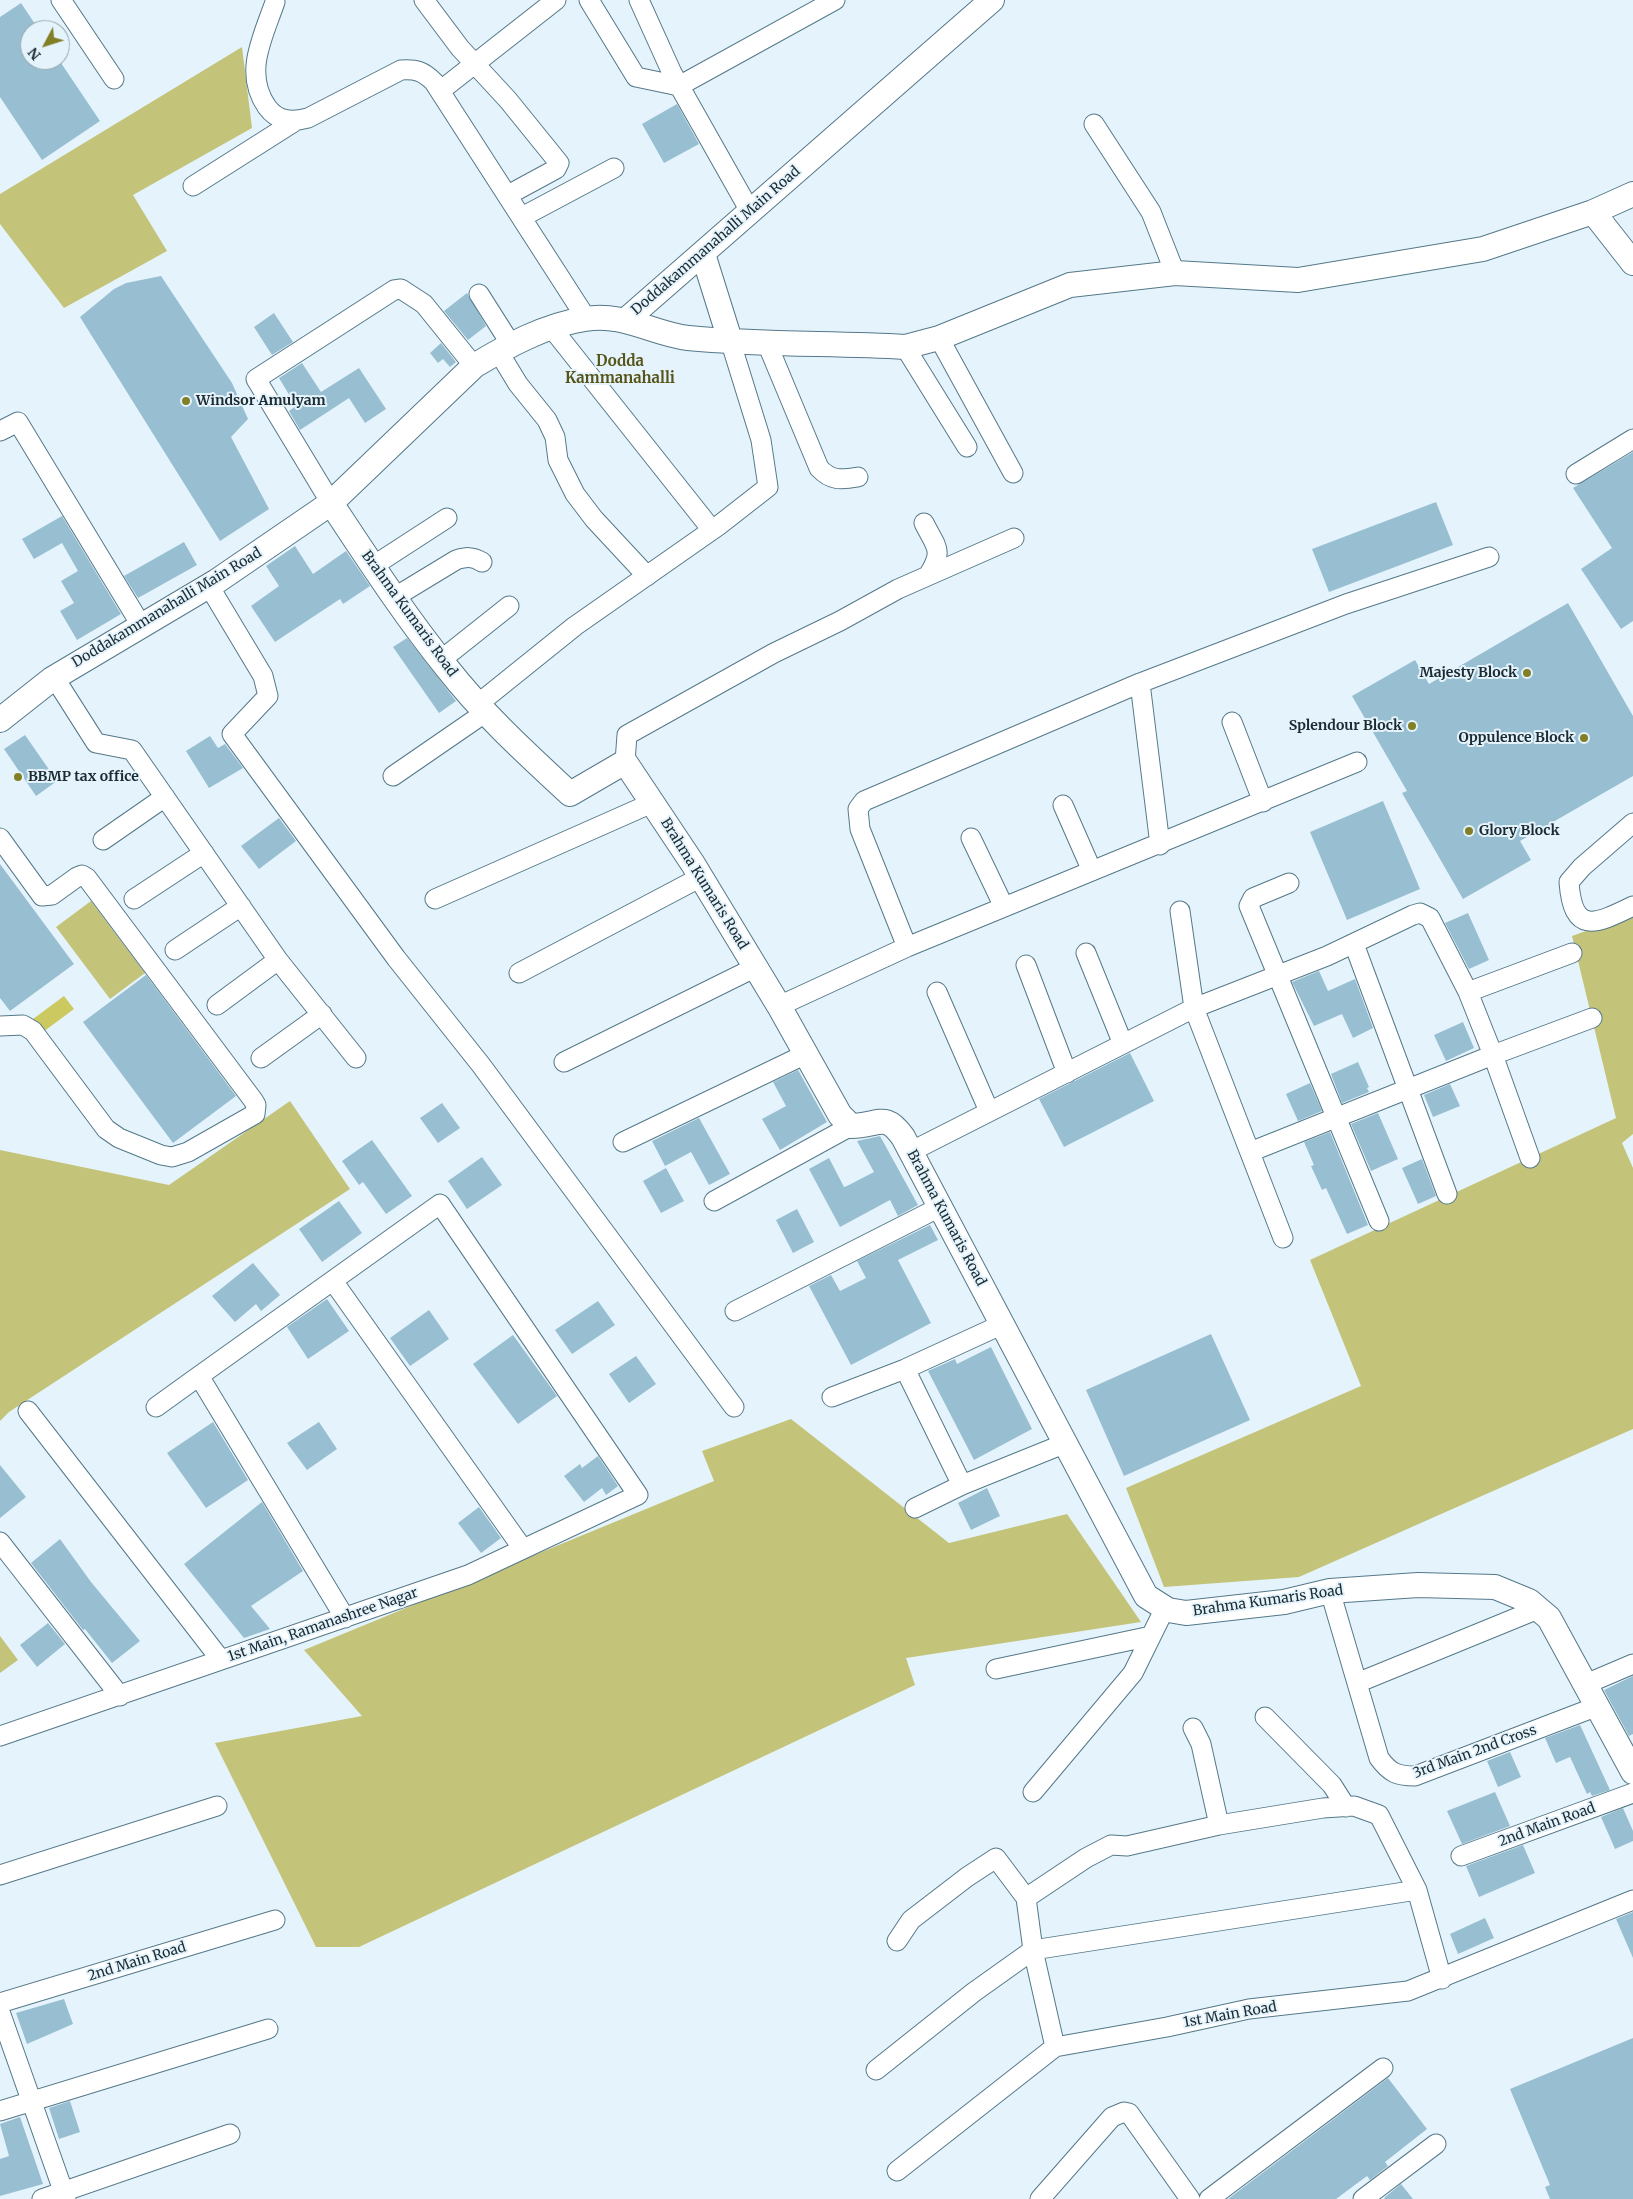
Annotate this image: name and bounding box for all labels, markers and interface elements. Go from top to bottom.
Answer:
north arrow [20,20,70,70]
text: N [24,44,45,64]
street label: Doddakammanahalli Main Road [628,163,804,319]
district label: Dodda Kammanahalli [565,353,675,388]
place label: Windsor Amulyam [196,393,326,409]
marker: Windsor Amulyam [180,395,192,407]
street label: Doddakammanahalli Main Road [69,545,265,671]
street label: Brahma Kumaris Road [358,548,460,680]
place label: Majesty Block [1419,665,1517,681]
marker: Majesty Block [1521,667,1533,679]
place label: Splendour Block [1289,718,1402,734]
marker: Splendour Block [1406,720,1418,732]
place label: Oppulence Block [1458,730,1574,746]
marker: Oppulence Block [1578,732,1590,744]
place label: BBMP tax office [28,769,139,785]
marker: BBMP tax office [12,771,24,783]
street label: Brahma Kumaris Road [657,815,751,953]
place label: Glory Block [1479,823,1560,839]
marker: Glory Block [1463,825,1475,837]
street label: Brahma Kumaris Road [903,1147,989,1289]
street label: Brahma Kumaris Road [1192,1582,1344,1620]
street label: 1st Main, Ramanashree Nagar [226,1585,420,1665]
street label: 3rd Main 2nd Cross [1411,1722,1539,1782]
street label: 2nd Main Road [1496,1800,1598,1850]
street label: 2nd Main Road [86,1939,188,1985]
street label: 1st Main Road [1182,1999,1278,2031]

